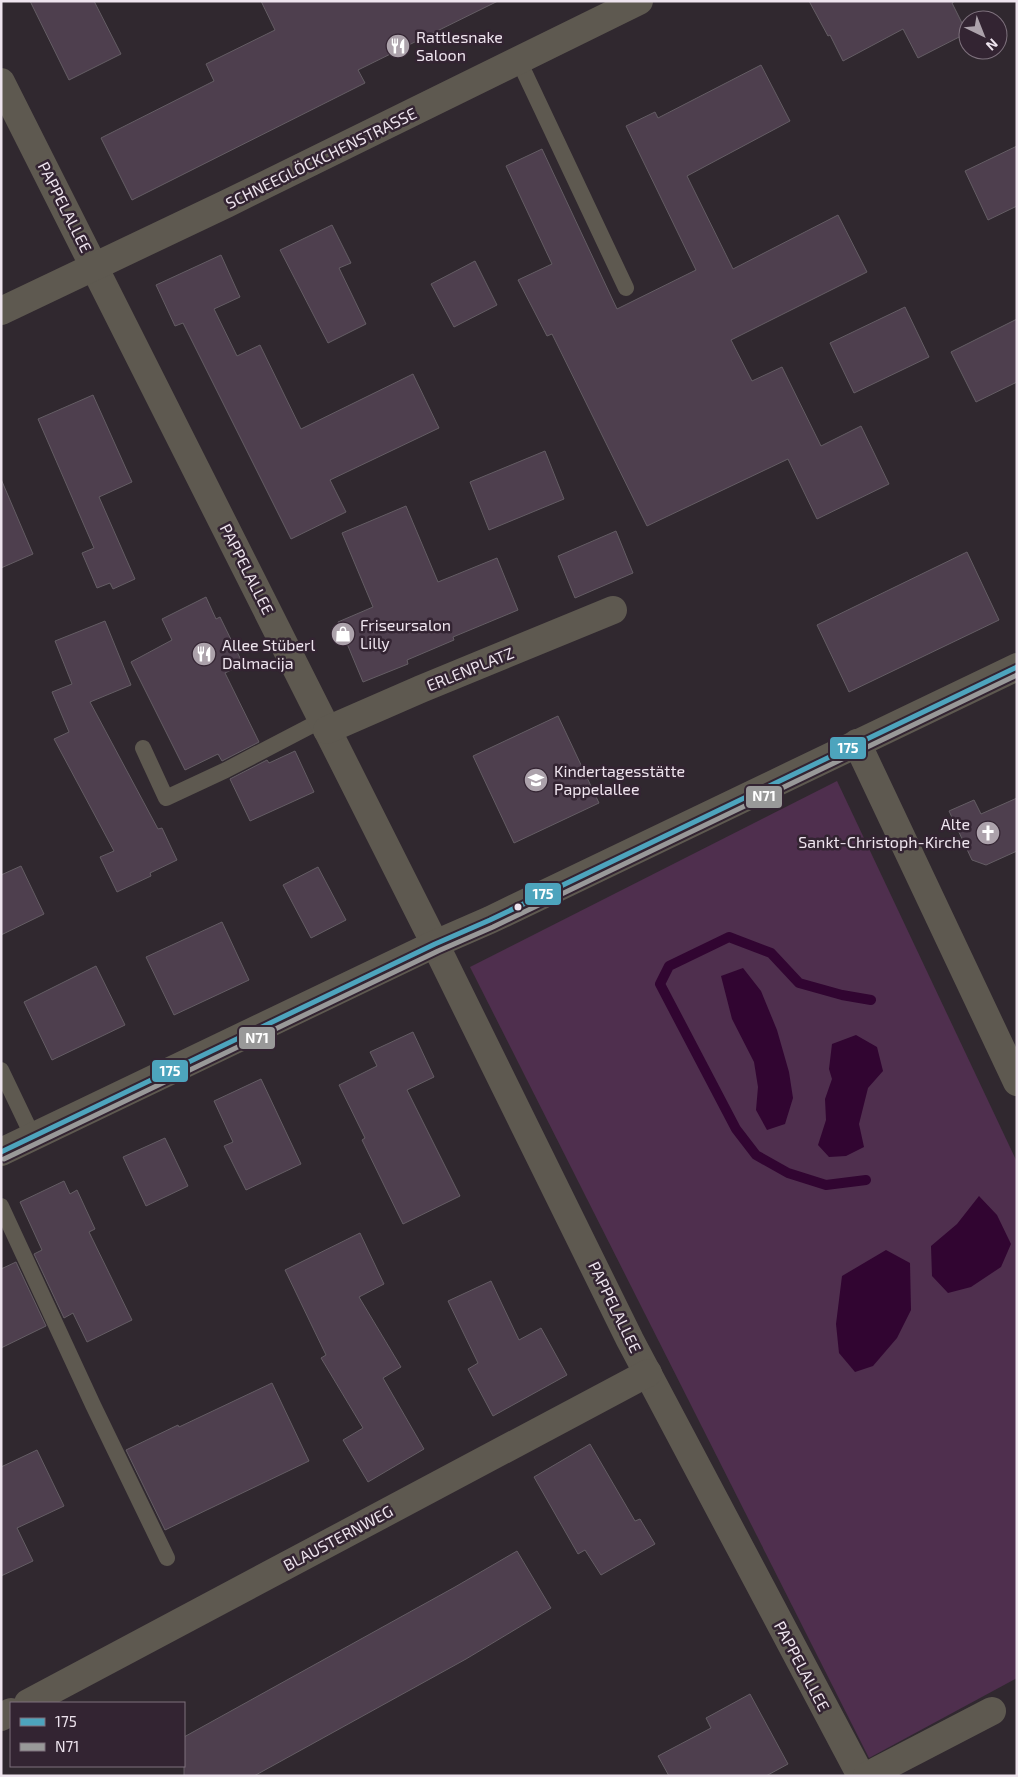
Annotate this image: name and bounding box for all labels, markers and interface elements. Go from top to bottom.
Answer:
north arrow [958,10,1008,60]
place label: Rattlesnake Saloon [416,27,503,64]
restaurant icon: Rattlesnake Saloon [385,33,411,59]
text: N [983,35,1002,55]
street label: SCHNEEGLÖCKCHENSTRASSE [222,103,419,212]
street label: PAPPELALLEE [34,158,96,255]
street label: PAPPELALLEE [216,520,278,617]
place label: Friseursalon Lilly [360,615,451,652]
shop icon: Friseursalon Lilly [330,621,356,647]
place label: Allee Stüberl Dalmacija [222,635,315,673]
restaurant icon: Allee Stüberl Dalmacija [191,641,217,667]
street label: ERLENPLATZ [423,642,516,695]
line badge: 175 [829,736,867,760]
text: 175 [837,739,859,756]
place label: Kindertagesstätte Pappelallee [554,761,685,798]
school or university icon: Kindertagesstätte Pappelallee [523,767,549,793]
line badge: N71 [745,785,783,809]
text: N71 [752,787,776,804]
place label: Alte Sankt-Christoph-Kirche [798,814,970,851]
church icon: Alte Sankt-Christoph-Kirche [975,820,1001,846]
line badge: 175 [524,882,562,906]
text: 175 [532,885,554,902]
unlabelled marker [513,902,523,912]
line badge: N71 [238,1026,276,1050]
text: N71 [245,1029,269,1046]
line badge: 175 [151,1059,189,1083]
text: 175 [159,1062,181,1079]
street label: PAPPELALLEE [585,1258,646,1356]
street label: BLAUSTERNWEG [280,1501,396,1574]
street label: PAPPELALLEE [771,1618,834,1714]
legend [10,1702,185,1767]
text: 175 [55,1712,77,1730]
text: N71 [55,1737,79,1755]

